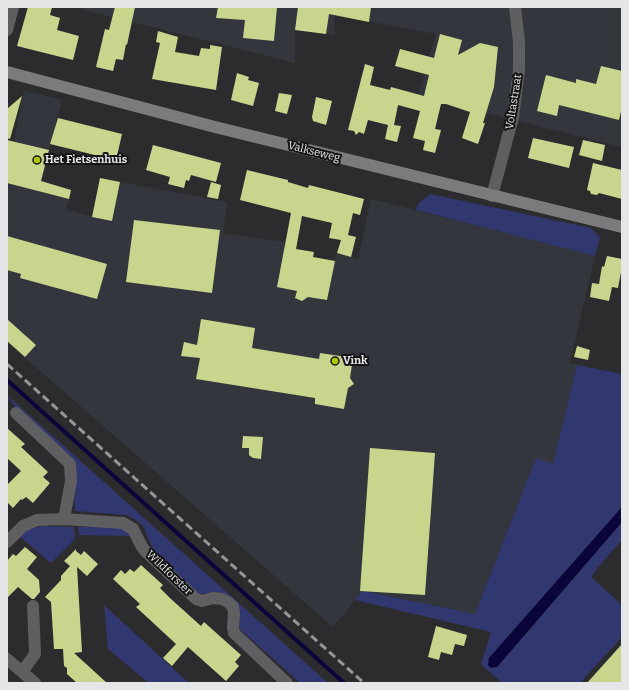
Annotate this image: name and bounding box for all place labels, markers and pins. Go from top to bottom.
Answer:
place label: Het Fietsenhuis [45,153,127,167]
marker: Het Fietsenhuis [32,155,42,165]
place label: Vink [343,354,368,368]
marker: Vink [330,356,340,366]

